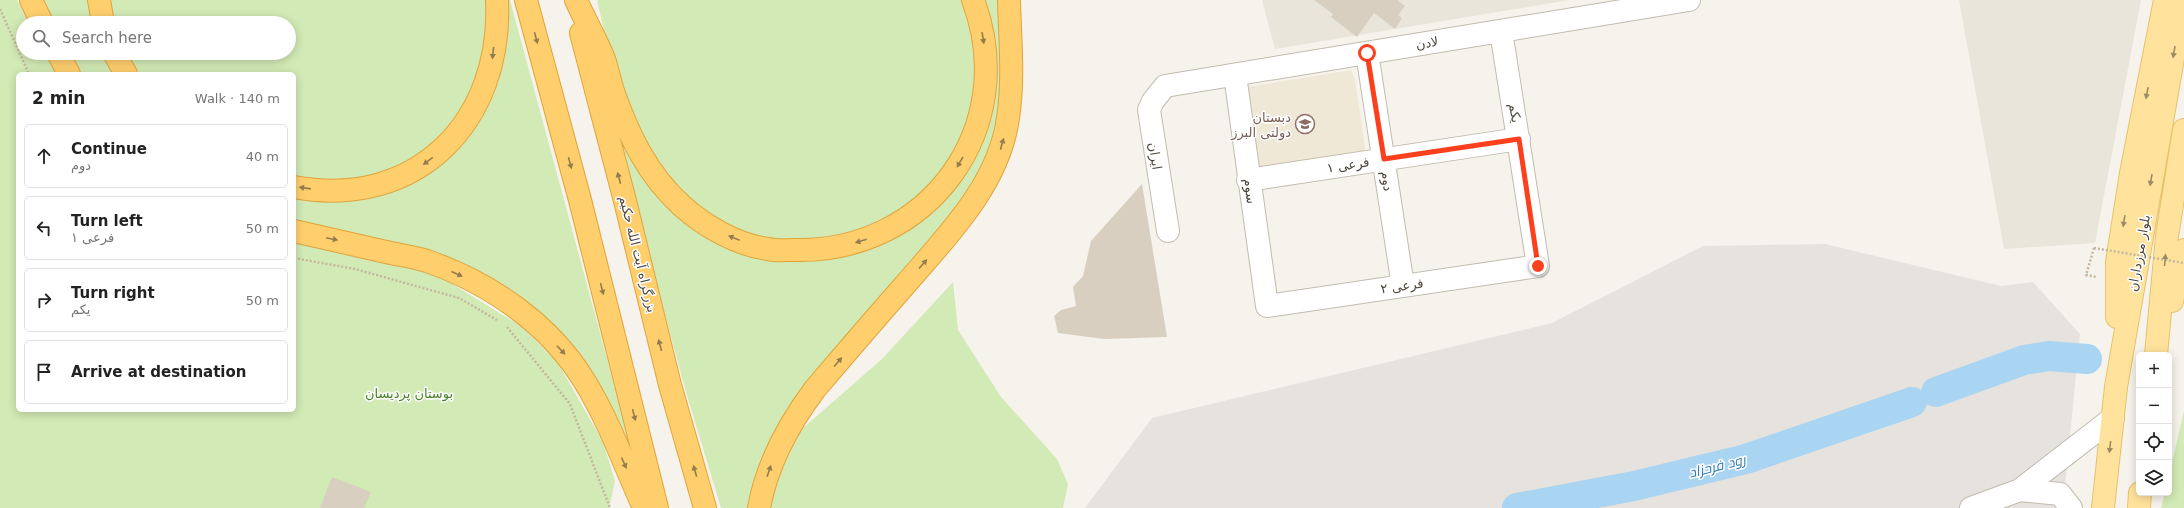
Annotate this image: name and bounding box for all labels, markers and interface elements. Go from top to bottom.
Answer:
search box [16,16,296,60]
icon: search [30,27,52,49]
text: Search here [62,29,152,47]
one-way arrow [533,32,539,44]
one-way arrow [980,32,986,44]
street label: لادن [1415,34,1439,52]
route start [1358,44,1376,62]
one-way arrow [2170,46,2176,58]
one-way arrow [490,47,496,59]
one-way arrow [2144,87,2150,99]
text: 2 min [32,88,85,108]
text: Walk · 140 m [195,91,280,106]
street label: یکم [1505,102,1524,124]
place label: دبستان دولتی البرز [1230,110,1291,141]
school or university icon: دبستان دولتی البرز [1294,113,1316,135]
one-way arrow [999,138,1005,150]
text: Continue [71,140,147,158]
street label: ایران [1144,141,1165,171]
icon: ahead [33,145,55,167]
text: 40 m [246,149,279,164]
street label: فرعی ۱ [1326,154,1371,177]
one-way arrow [956,156,963,168]
one-way arrow [423,157,434,165]
one-way arrow [567,157,573,169]
text: دوم [71,158,91,173]
street label: دوم [1377,170,1396,192]
one-way arrow [616,172,622,184]
one-way arrow [2148,174,2154,186]
street label: سوم [1240,177,1259,205]
one-way arrow [299,185,311,191]
street label: بزرگراه آیت الله حکیم [615,194,661,314]
text: Turn left [71,212,143,230]
street label: بلوار مرزداران [2125,213,2154,293]
one-way arrow [2121,215,2127,227]
icon: left [33,217,55,239]
text: 50 m [246,221,279,236]
text: فرعی ۱ [71,230,114,245]
one-way arrow [727,234,739,240]
one-way arrow [326,237,338,243]
one-way arrow [854,238,866,244]
one-way arrow [2161,254,2168,266]
route end [1529,257,1547,275]
one-way arrow [919,258,928,269]
one-way arrow [451,271,463,277]
street label: فرعی ۲ [1380,276,1425,297]
one-way arrow [600,283,606,295]
text: Turn right [71,284,155,302]
icon: right [33,289,55,311]
text: 50 m [246,293,279,308]
text: یکم [71,302,90,317]
one-way arrow [657,339,663,351]
one-way arrow [556,345,566,355]
map controls [2136,352,2172,496]
button: + [2136,352,2172,388]
one-way arrow [834,357,843,367]
icon: arrive [33,361,55,383]
text: Arrive at destination [71,363,246,381]
park label: بوستان پردیسان [365,386,453,402]
button: − [2136,388,2172,424]
one-way arrow [631,409,637,421]
button: locate [2136,424,2172,460]
one-way arrow [2106,441,2113,453]
water label: رود فرحزاد [1687,451,1748,482]
one-way arrow [621,457,627,468]
button: layers [2136,460,2172,496]
one-way arrow [692,464,698,476]
one-way arrow [767,464,773,476]

